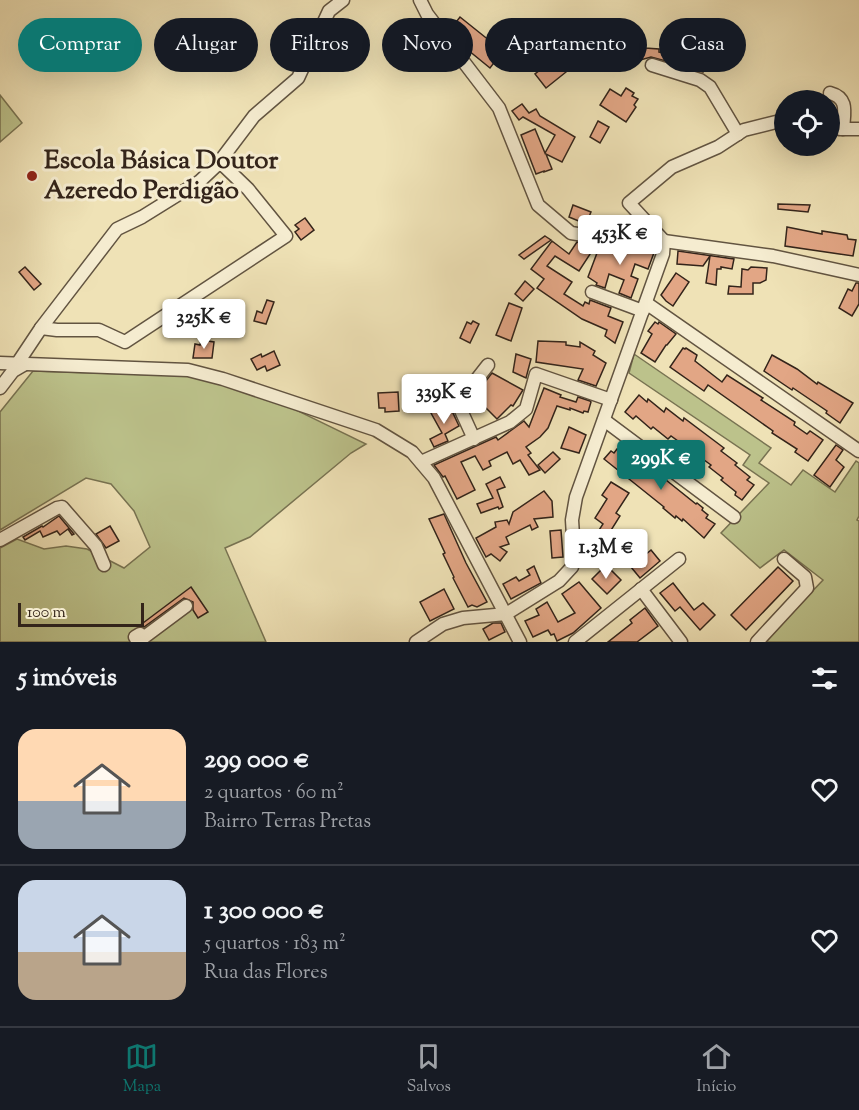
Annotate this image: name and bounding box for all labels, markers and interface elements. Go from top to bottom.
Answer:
chip: Comprar [18,18,142,72]
chip: Alugar [154,18,258,72]
chip: Filtros [270,18,370,72]
chip: Novo [382,18,473,72]
chip: Apartamento [485,18,647,72]
chip: Casa [659,18,746,72]
map controls [774,90,840,156]
button: locate [774,90,840,156]
place label: Escola Básica Doutor Azeredo Perdigão [44,143,279,210]
marker: Escola Básica Doutor Azeredo Perdigão [25,169,39,183]
pin: 453K € [571,215,669,266]
text: 453K € [592,220,648,249]
pin: 325K € [155,299,253,350]
text: 325K € [176,304,232,333]
pin: 339K € [395,374,493,425]
text: 339K € [416,379,472,408]
pin: 299K € [612,440,710,491]
text: 299K € [631,445,691,474]
pin: 1.3M € [557,529,655,580]
text: 1.3M € [579,534,633,563]
scale bar [18,600,144,628]
text: 100 m [27,602,66,625]
text: 5 imóveis [18,660,117,697]
icon: filters [808,662,841,695]
text: 299 000 € [204,742,310,779]
icon: home [66,753,138,825]
icon: heart [808,773,841,806]
text: 2 quartos · 60 m² [204,779,344,808]
text: Bairro Terras Pretas [204,808,371,837]
text: 1 300 000 € [204,893,324,930]
icon: home [66,904,138,976]
icon: heart [808,924,841,957]
text: 5 quartos · 183 m² [204,930,346,959]
text: Rua das Flores [204,959,328,988]
tab: Mapa [123,1040,161,1099]
tab: Salvos [407,1040,451,1099]
tab: Início [697,1040,736,1099]

